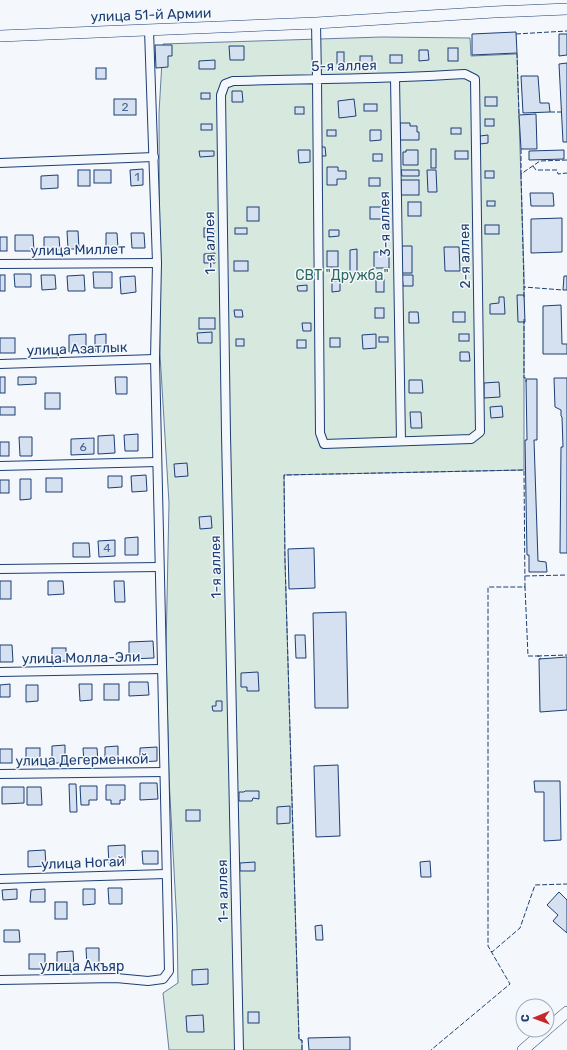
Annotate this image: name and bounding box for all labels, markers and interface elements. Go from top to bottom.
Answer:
street label: улица 51-й Армии [90,4,212,26]
street label: 5-я аллея [311,57,377,75]
house number: 2 [121,100,129,114]
house number: 1 [134,170,140,184]
street label: 3-я аллея [376,191,394,257]
street label: 1-я аллея [201,211,219,275]
street label: 2-я аллея [456,223,474,289]
street label: улица Миллет [31,241,125,259]
park label: СВТ "Дружба" [295,267,389,284]
street label: улица Азатлык [26,339,128,359]
house number: 6 [79,440,87,454]
street label: 1-я аллея [207,535,225,599]
house number: 4 [103,541,111,555]
street label: улица Молла-Эли [21,648,141,668]
street label: улица Дегерменкой [15,750,149,770]
street label: улица Ногай [41,853,125,873]
street label: 1-я аллея [214,859,232,923]
street label: улица Акъяр [40,958,124,975]
north arrow [515,998,555,1038]
text: С [519,1014,532,1022]

